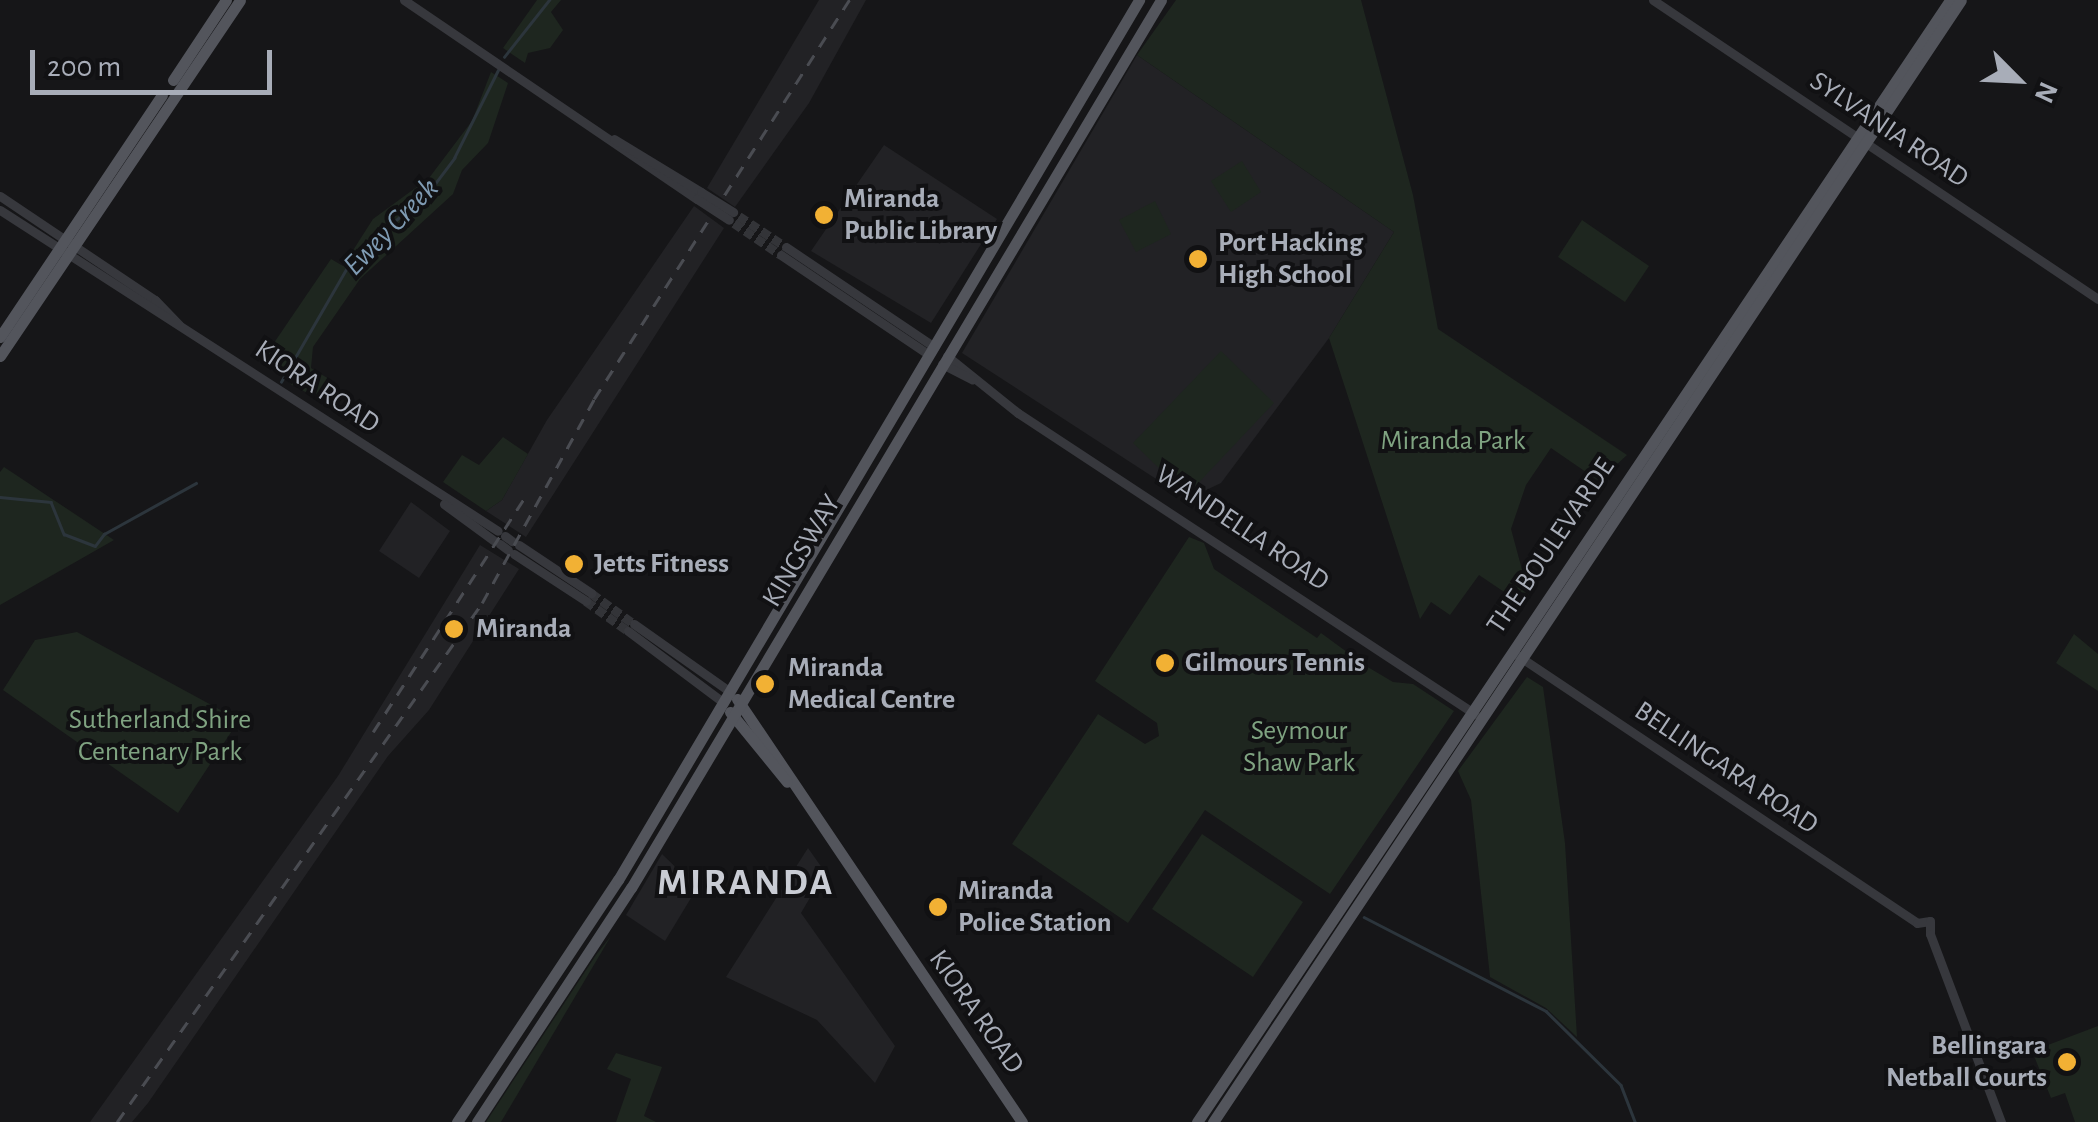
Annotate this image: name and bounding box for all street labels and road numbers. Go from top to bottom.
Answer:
street label: SYLVANIA ROAD [1803,65,1975,195]
street label: KIORA ROAD [248,333,386,441]
street label: THE BOULEVARDE [1480,452,1622,640]
street label: WANDELLA ROAD [1149,458,1335,598]
street label: KINGSWAY [755,489,849,613]
street label: BELLINGARA ROAD [1628,694,1824,842]
street label: KIORA ROAD [921,944,1031,1080]

